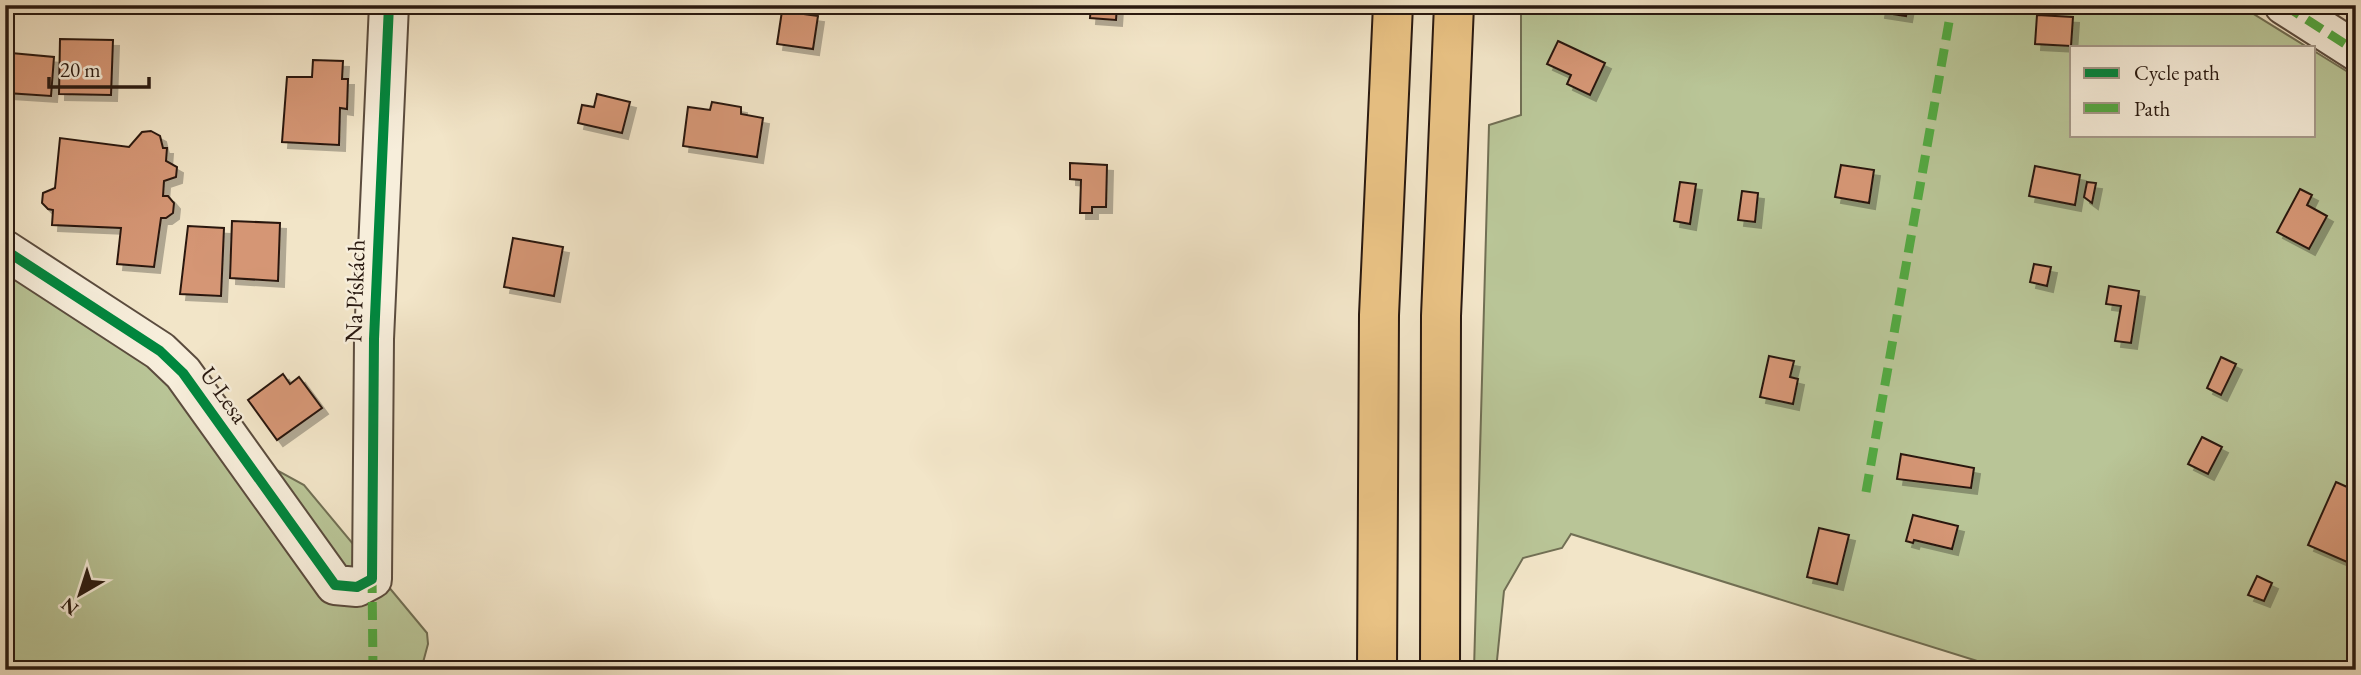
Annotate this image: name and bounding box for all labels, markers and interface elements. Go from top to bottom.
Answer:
scale bar [49,46,149,90]
legend [2070,46,2316,136]
text: 20 m [60,56,101,83]
text: Cycle path [2134,59,2220,86]
text: Path [2134,95,2171,122]
street label: Na Pískách [337,239,372,343]
street label: U Lesa [193,360,256,430]
north arrow [46,560,116,630]
text: N [55,592,83,621]

